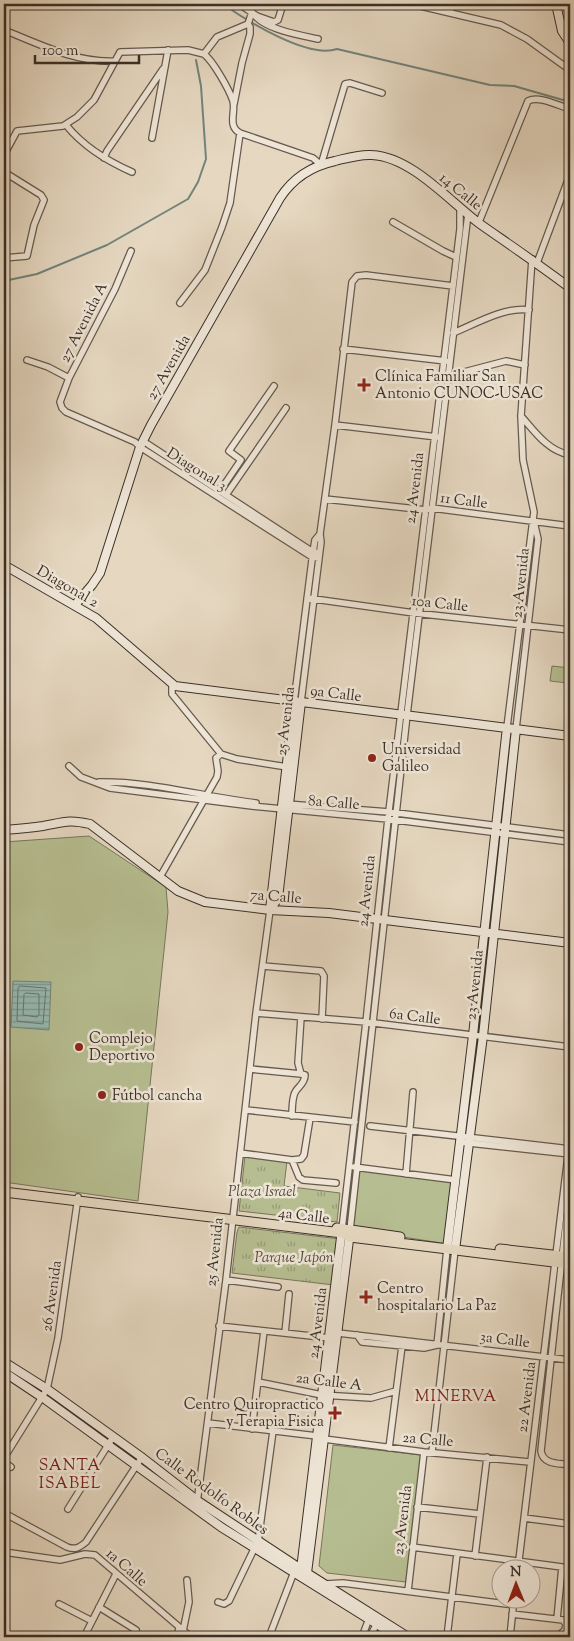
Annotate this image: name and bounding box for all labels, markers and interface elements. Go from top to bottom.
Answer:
scale bar [35,32,139,64]
text: 100 m [42,41,79,62]
street label: 14 Calle [434,168,486,216]
street label: 27 Avenida A [55,279,114,366]
street label: 27 Avenida [142,331,196,404]
place label: Clínica Familiar San Antonio CUNOC-USAC [375,367,543,405]
marker: Clínica Familiar San Antonio CUNOC-USAC [357,378,371,392]
street label: Diagonal 3 [162,443,230,497]
street label: 24 Avenida [401,451,430,525]
street label: 11 Calle [439,488,489,515]
street label: 23 Avenida [507,547,536,619]
street label: Diagonal 2 [32,561,102,614]
street label: 10a Calle [410,591,469,618]
street label: 9a Calle [309,681,363,708]
street label: 25 Avenida [272,685,301,757]
place label: Universidad Galileo [382,740,462,778]
marker: Universidad Galileo [366,752,378,764]
street label: 8a Calle [307,791,360,816]
street label: 24 Avenida [353,854,382,928]
street label: 7a Calle [249,885,303,910]
street label: 23 Avenida [461,949,490,1021]
street label: 6a Calle [388,1004,442,1031]
place label: Complejo Deportivo [89,1029,155,1067]
marker: Complejo Deportivo [73,1041,85,1053]
place label: Fútbol cancha [112,1086,202,1107]
marker: Fútbol cancha [96,1089,108,1101]
park label: Plaza Israel [228,1182,296,1203]
street label: 4a Calle [277,1203,331,1230]
street label: 25 Avenida [201,1216,230,1288]
park label: Parque Japón [254,1248,334,1269]
street label: 26 Avenida [37,1259,68,1333]
place label: Centro hospitalario La Paz [377,1279,497,1317]
street label: 24 Avenida [304,1286,333,1360]
marker: Centro hospitalario La Paz [359,1290,373,1304]
street label: 3a Calle [479,1327,531,1354]
street label: 22 Avenida [513,1360,542,1434]
street label: 2a Calle A [295,1368,363,1397]
district label: MINERVA [415,1386,497,1409]
place label: Centro Quiropractico y Terapia Fisica [184,1395,324,1433]
marker: Centro Quiropractico y Terapia Fisica [328,1406,342,1420]
street label: 2a Calle [401,1428,454,1453]
street label: Calle Rodolfo Robles [150,1444,272,1541]
district label: SANTA ISABEL [39,1455,101,1496]
street label: 23 Avenida [389,1484,418,1556]
street label: 1a Calle [101,1544,151,1592]
north arrow [492,1558,542,1608]
text: N [510,1563,522,1583]

